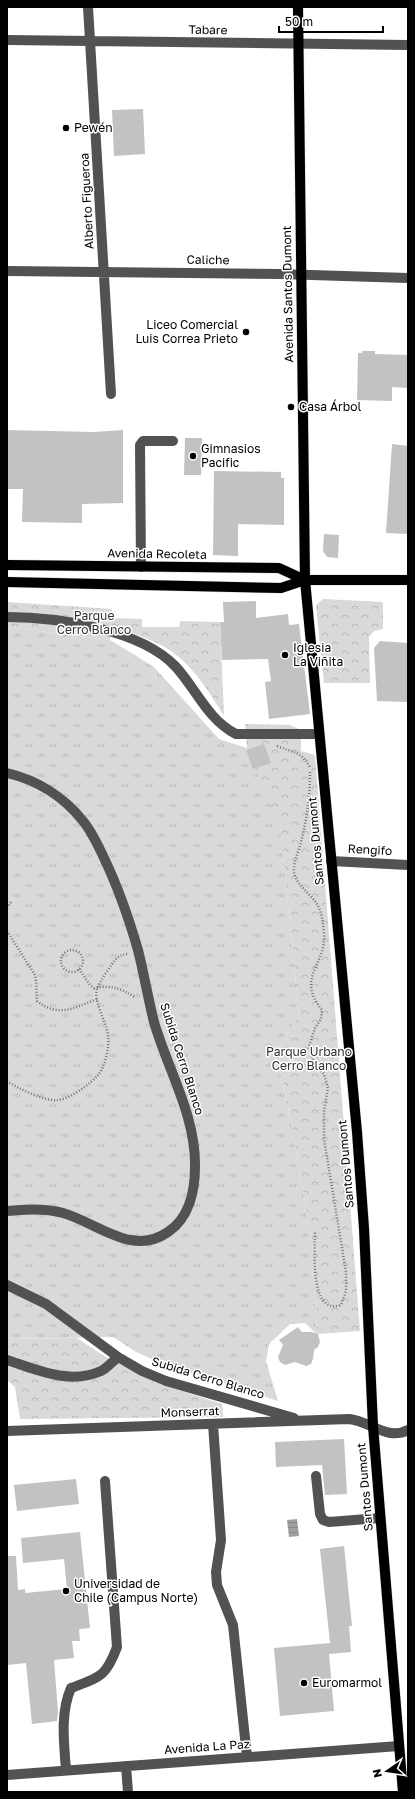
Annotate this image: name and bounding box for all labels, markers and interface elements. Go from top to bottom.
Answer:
scale bar [279,8,383,34]
text: 50 m [285,14,313,29]
street label: Tabare [188,22,228,37]
place label: Pewén [74,120,113,135]
marker: Pewén [61,123,71,133]
street label: Alberto Figueroa [76,152,97,250]
street label: Avenida Santos Dumont [279,225,296,363]
street label: Caliche [186,252,230,267]
place label: Liceo Comercial Luis Correa Prieto [136,317,238,346]
marker: Liceo Comercial Luis Correa Prieto [241,327,251,337]
place label: Casa Árbol [299,399,361,414]
marker: Casa Árbol [286,402,296,412]
place label: Gimnasios Pacific [201,441,261,470]
marker: Gimnasios Pacific [188,451,198,461]
street label: Avenida Recoleta [107,545,207,562]
park label: Parque Cerro Blanco [57,608,131,637]
place label: Iglesia La Viñita [293,640,343,669]
marker: Iglesia La Viñita [280,650,290,660]
street label: Santos Dumont [304,796,327,886]
street label: Rengifo [347,841,393,858]
street label: Subida Cerro Blanco [157,1001,208,1117]
park label: Parque Urbano Cerro Blanco [266,1044,352,1073]
street label: Santos Dumont [334,1119,357,1209]
street label: Subida Cerro Blanco [150,1353,266,1402]
street label: Monserrat [160,1403,220,1420]
street label: Santos Dumont [353,1442,376,1532]
place label: Universidad de Chile (Campus Norte) [74,1576,198,1605]
marker: Universidad de Chile (Campus Norte) [61,1586,71,1596]
place label: Euromarmol [312,1675,382,1690]
marker: Euromarmol [299,1678,309,1688]
street label: Avenida La Paz [164,1736,250,1757]
north arrow [367,1751,407,1791]
text: N [369,1768,384,1779]

